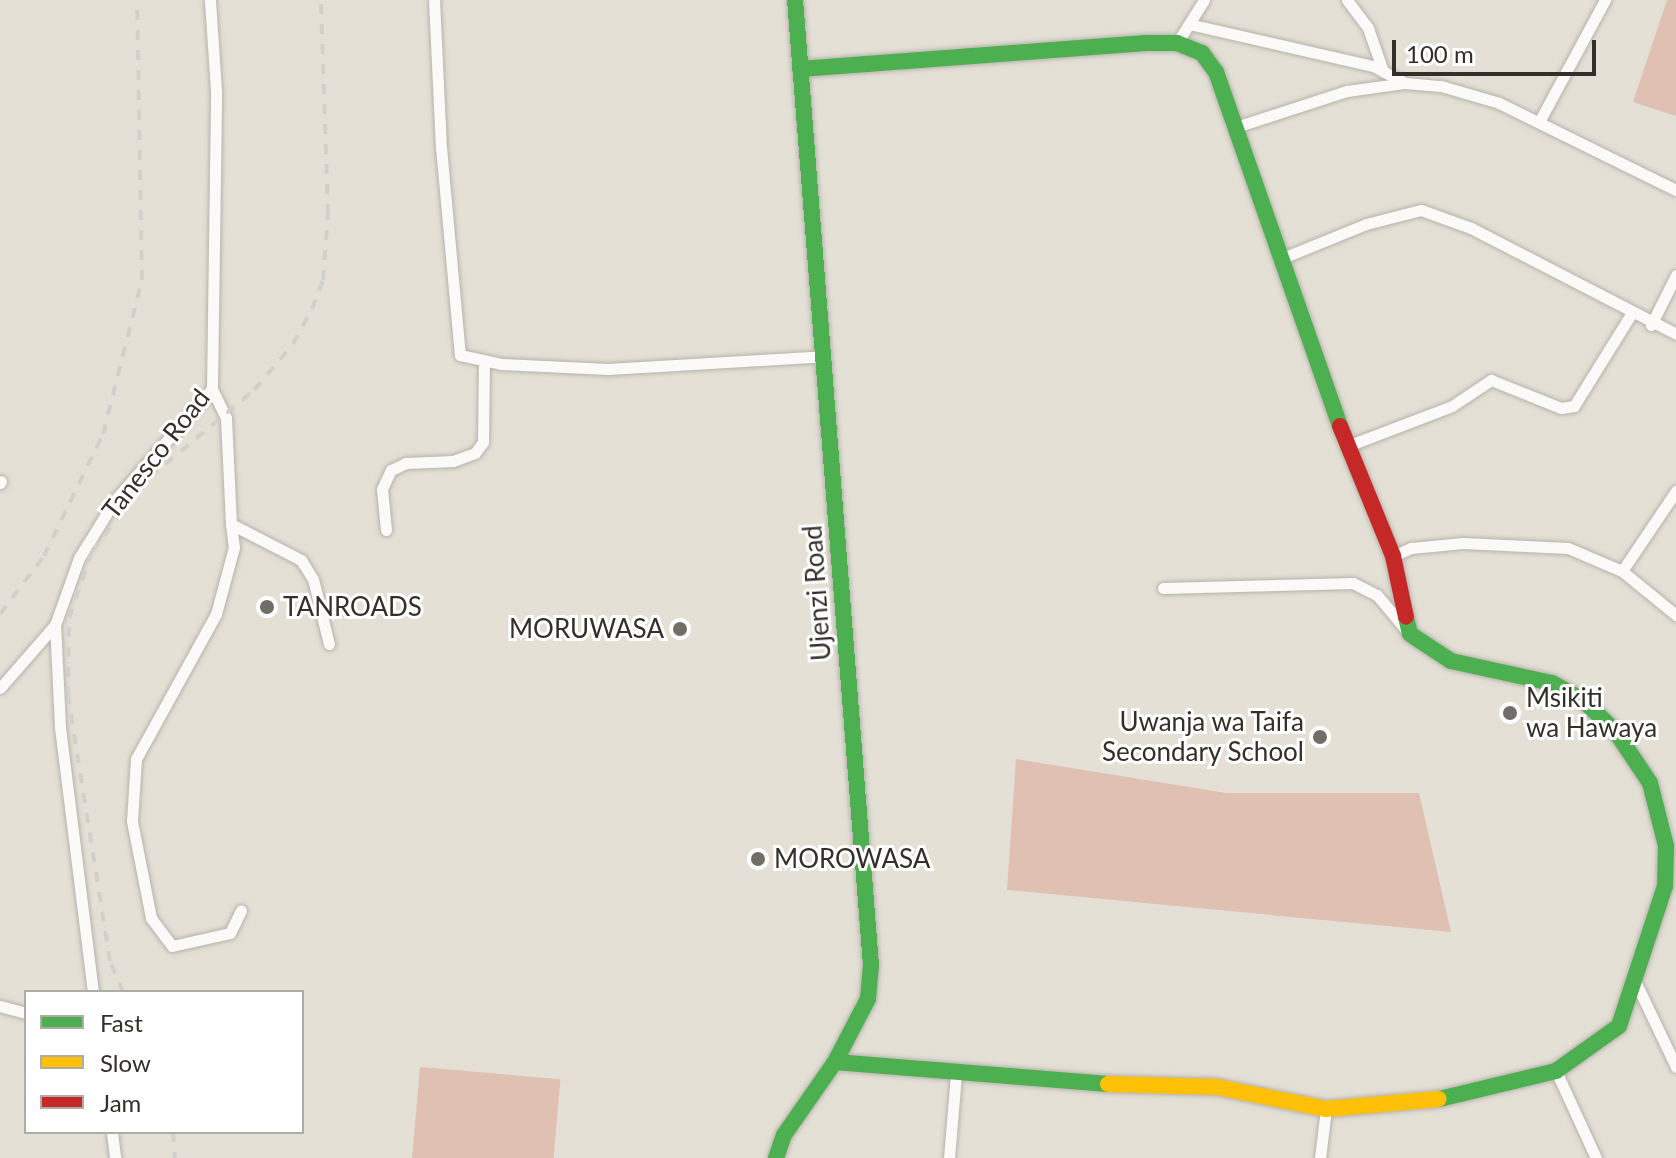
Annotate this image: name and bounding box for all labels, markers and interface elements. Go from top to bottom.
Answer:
scale bar [1396,24,1600,74]
text: 100 m [1406,39,1474,68]
street label: Tanesco Road [96,383,216,525]
street label: Ujenzi Road [797,524,837,662]
place label: TANROADS [283,591,422,623]
marker: TANROADS [258,598,276,616]
place label: MORUWASA [509,613,664,645]
marker: MORUWASA [671,620,689,638]
place label: Msikiti wa Hawaya [1526,682,1657,744]
marker: Msikiti wa Hawaya [1501,704,1519,722]
place label: Uwanja wa Taifa Secondary School [1101,706,1304,768]
marker: Uwanja wa Taifa Secondary School [1311,728,1329,746]
place label: MOROWASA [774,843,930,875]
marker: MOROWASA [749,850,767,868]
legend [24,990,304,1134]
text: Fast [100,1008,143,1037]
text: Slow [100,1048,151,1077]
text: Jam [100,1088,141,1117]

